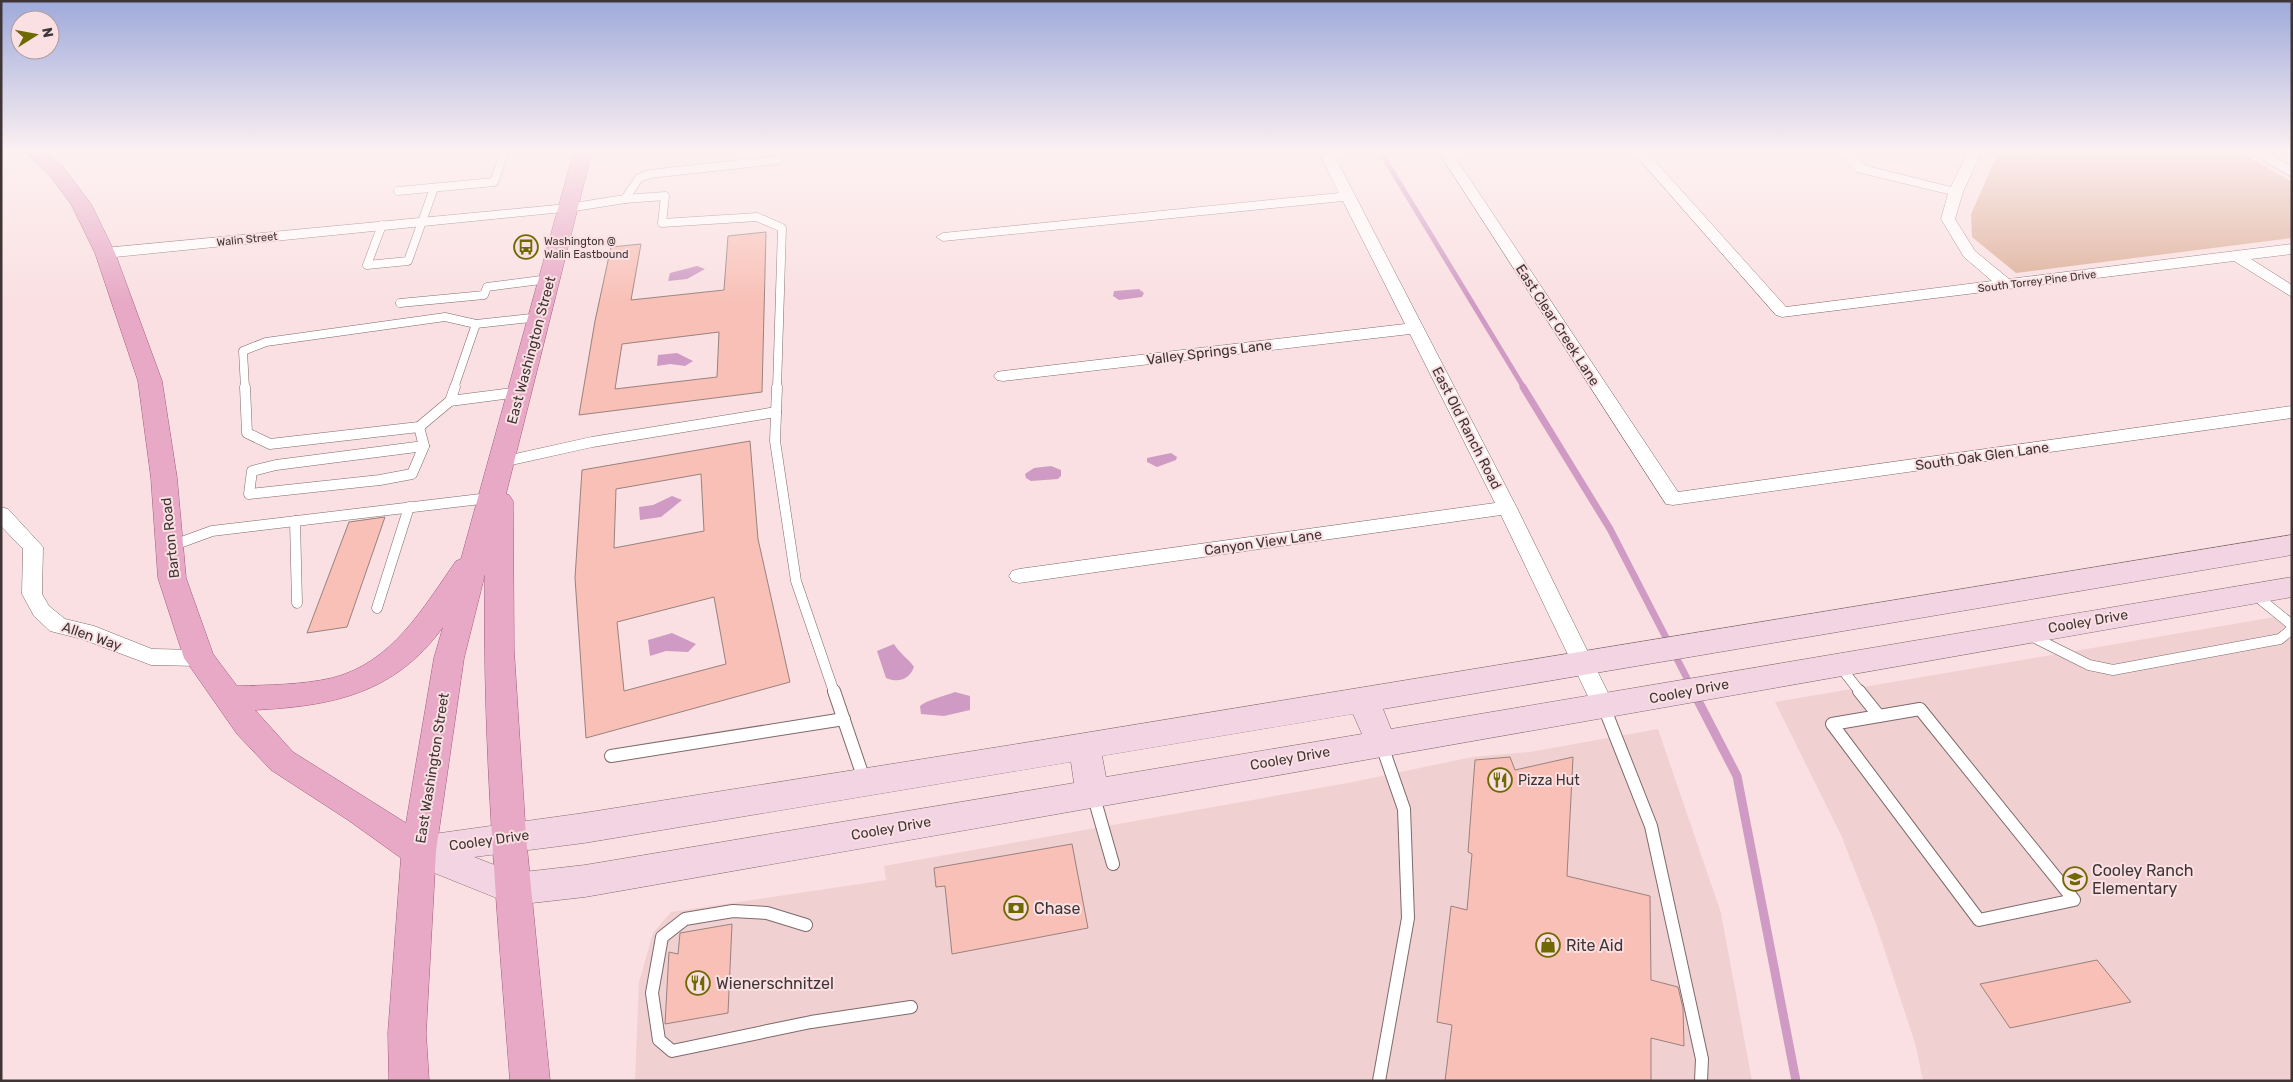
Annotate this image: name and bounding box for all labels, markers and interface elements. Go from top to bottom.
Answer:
north arrow [10,10,60,60]
text: N [38,26,57,39]
street label: Walin Street [216,230,279,249]
bus stop icon: Washington @ Walin Eastbound [513,234,539,260]
place label: Washington @ Walin Eastbound [544,235,629,261]
street label: East Clear Creek Lane [1512,261,1603,389]
street label: South Torrey Pine Drive [1977,268,2097,295]
street label: East Washington Street [504,274,560,426]
street label: Valley Springs Lane [1145,336,1273,369]
street label: East Old Ranch Road [1428,364,1505,492]
street label: South Oak Glen Lane [1914,439,2050,474]
street label: Barton Road [158,497,183,579]
street label: Canyon View Lane [1203,526,1323,559]
street label: Cooley Drive [2047,606,2130,637]
street label: Allen Way [60,618,124,655]
street label: Cooley Drive [1648,675,1731,708]
street label: East Washington Street [412,691,453,845]
street label: Cooley Drive [1249,743,1332,774]
restaurant icon: Pizza Hut [1487,767,1513,793]
place label: Pizza Hut [1518,772,1580,789]
street label: Cooley Drive [850,813,933,844]
street label: Cooley Drive [448,826,530,855]
place label: Cooley Ranch Elementary [2092,861,2193,898]
school or university icon: Cooley Ranch Elementary [2062,866,2088,892]
bank icon: Chase [1003,895,1029,921]
place label: Chase [1034,899,1080,918]
shop icon: Rite Aid [1535,932,1561,958]
place label: Rite Aid [1566,936,1623,955]
restaurant icon: Wienerschnitzel [685,970,711,996]
place label: Wienerschnitzel [716,974,834,993]

